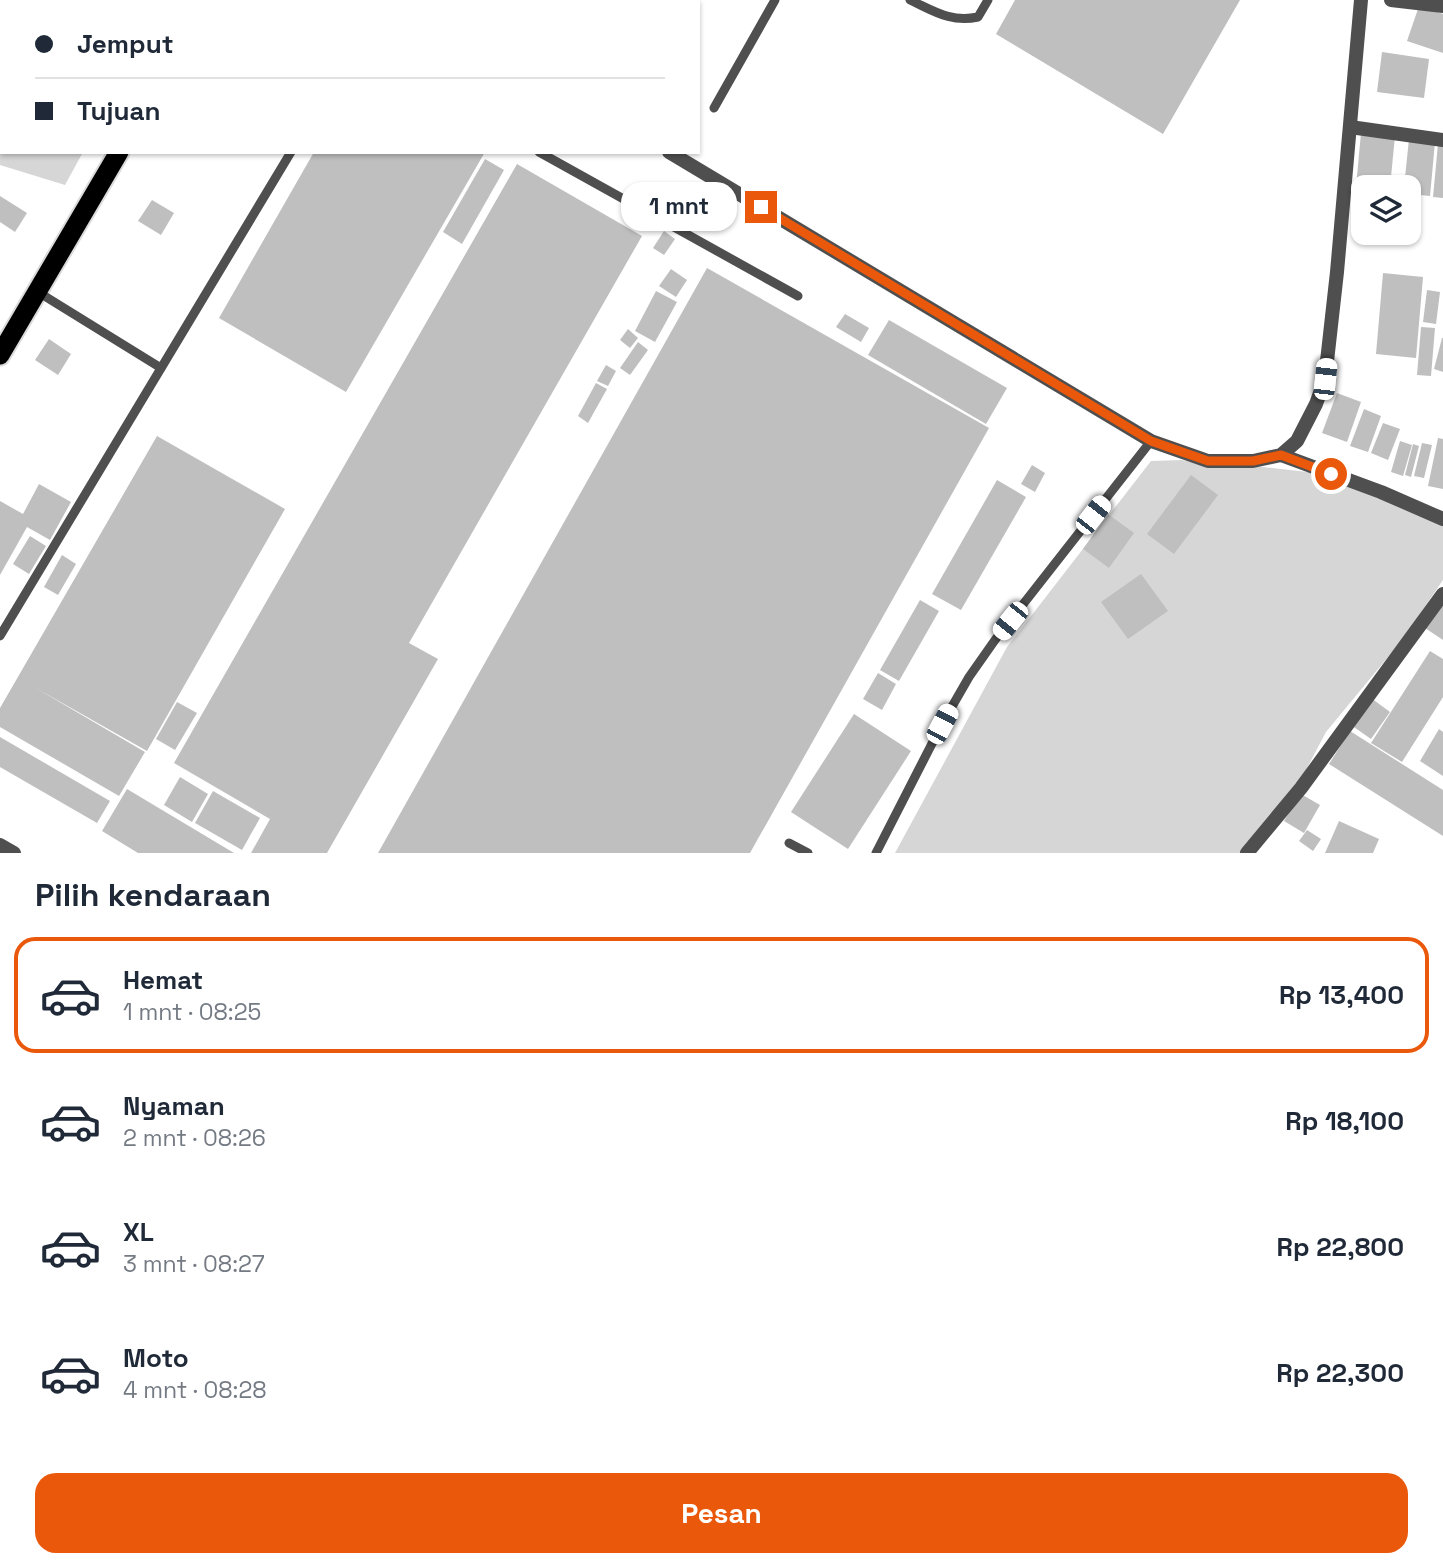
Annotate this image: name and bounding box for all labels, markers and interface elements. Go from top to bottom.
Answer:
text: Jemput [77,27,174,61]
text: Tujuan [77,94,160,128]
map controls [1351,175,1421,245]
button: layers [1351,175,1421,245]
callout: 1 mnt [621,182,736,232]
text: 1 mnt [649,191,709,221]
route end [745,191,777,223]
car [1313,357,1338,401]
route start [1315,458,1347,490]
car [1072,492,1115,538]
car [989,598,1032,644]
car [923,701,962,747]
text: Pilih kendaraan [35,875,271,915]
text: Hemat [123,963,203,997]
icon: car [39,964,102,1027]
text: Rp 13,400 [1279,978,1404,1012]
text: 1 mnt · 08:25 [123,997,261,1027]
text: Nyaman [123,1089,225,1123]
icon: car [39,1090,102,1153]
text: Rp 18,100 [1285,1104,1404,1138]
text: 2 mnt · 08:26 [123,1123,266,1153]
text: XL [123,1215,154,1249]
icon: car [39,1216,102,1279]
text: Rp 22,800 [1277,1230,1404,1264]
text: 3 mnt · 08:27 [123,1249,265,1279]
text: Moto [123,1341,189,1375]
icon: car [39,1342,102,1405]
text: Rp 22,300 [1276,1356,1404,1390]
text: 4 mnt · 08:28 [123,1375,267,1405]
button: Pesan [35,1473,1408,1553]

